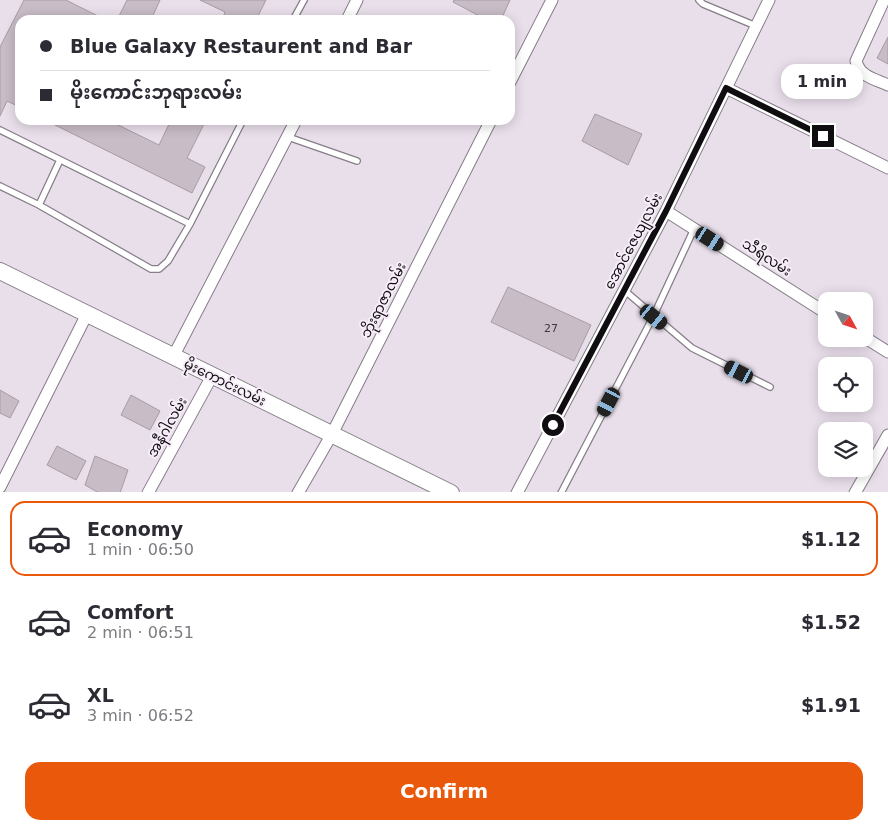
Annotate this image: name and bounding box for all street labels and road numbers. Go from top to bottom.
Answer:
street label: အောင်ဇေယျလမ်း [599,189,669,294]
street label: သီရိလမ်း [737,233,796,282]
street label: ဘိုးရာဇာလမ်း [355,259,412,342]
street label: မိုးကောင်းလမ်း [180,353,269,412]
street label: အနီဂါလမ်း [142,393,194,462]

